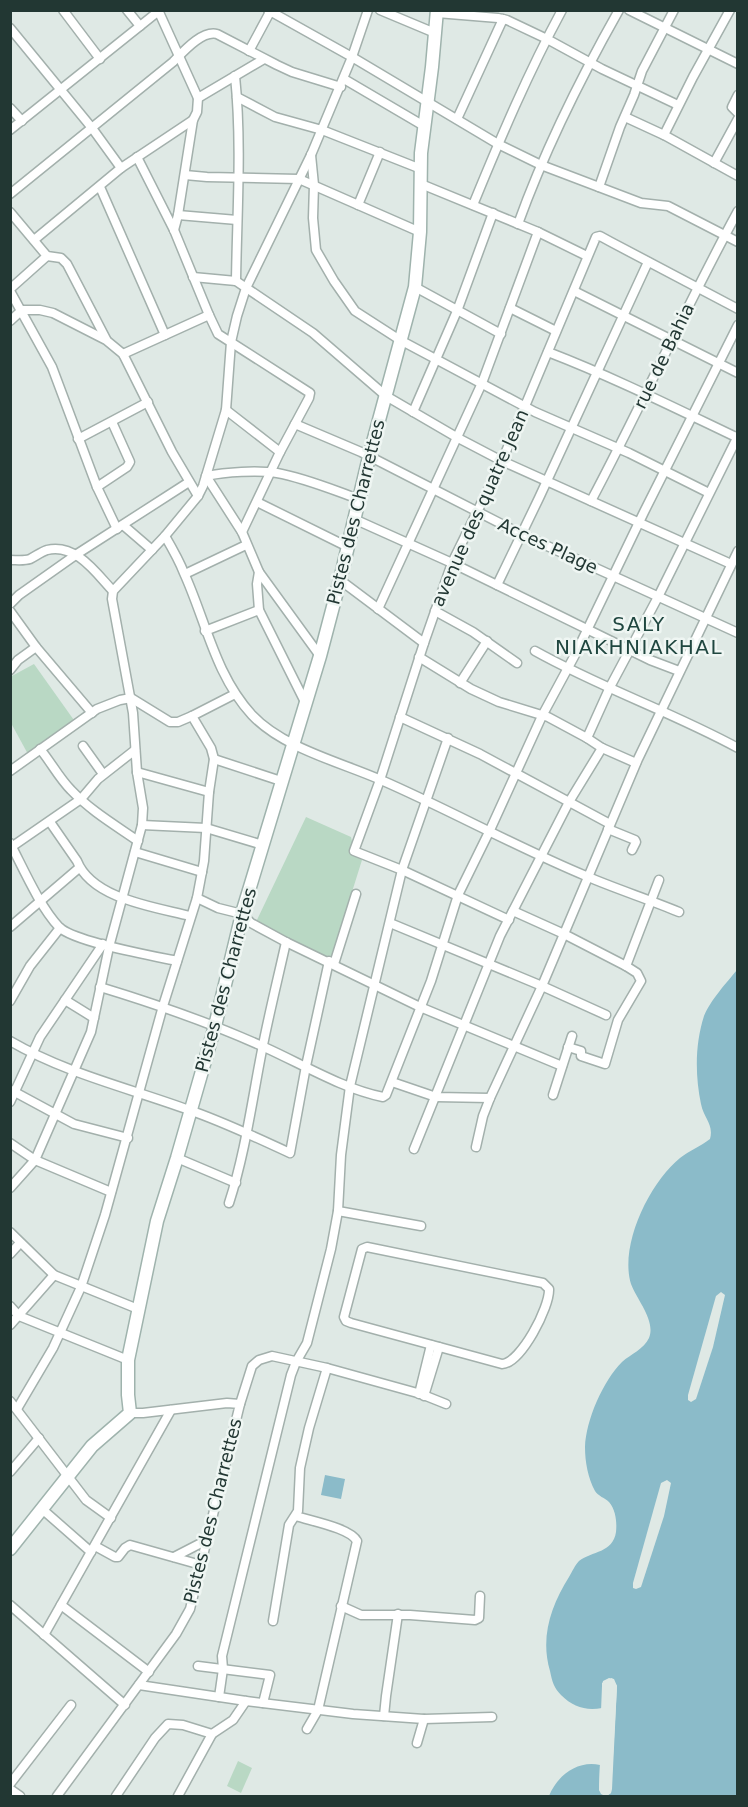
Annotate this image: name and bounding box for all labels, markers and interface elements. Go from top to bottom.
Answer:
street label: rue de Bahia [629,300,698,412]
street label: avenue des quatre Jean [427,406,533,610]
street label: Pistes des Charrettes [322,417,389,607]
street label: Acces Plage [495,513,601,578]
district label: SALY NIAKHNIAKHAL [555,612,723,659]
street label: Pistes des Charrettes [191,885,260,1075]
street label: Pistes des Charrettes [179,1416,246,1606]

